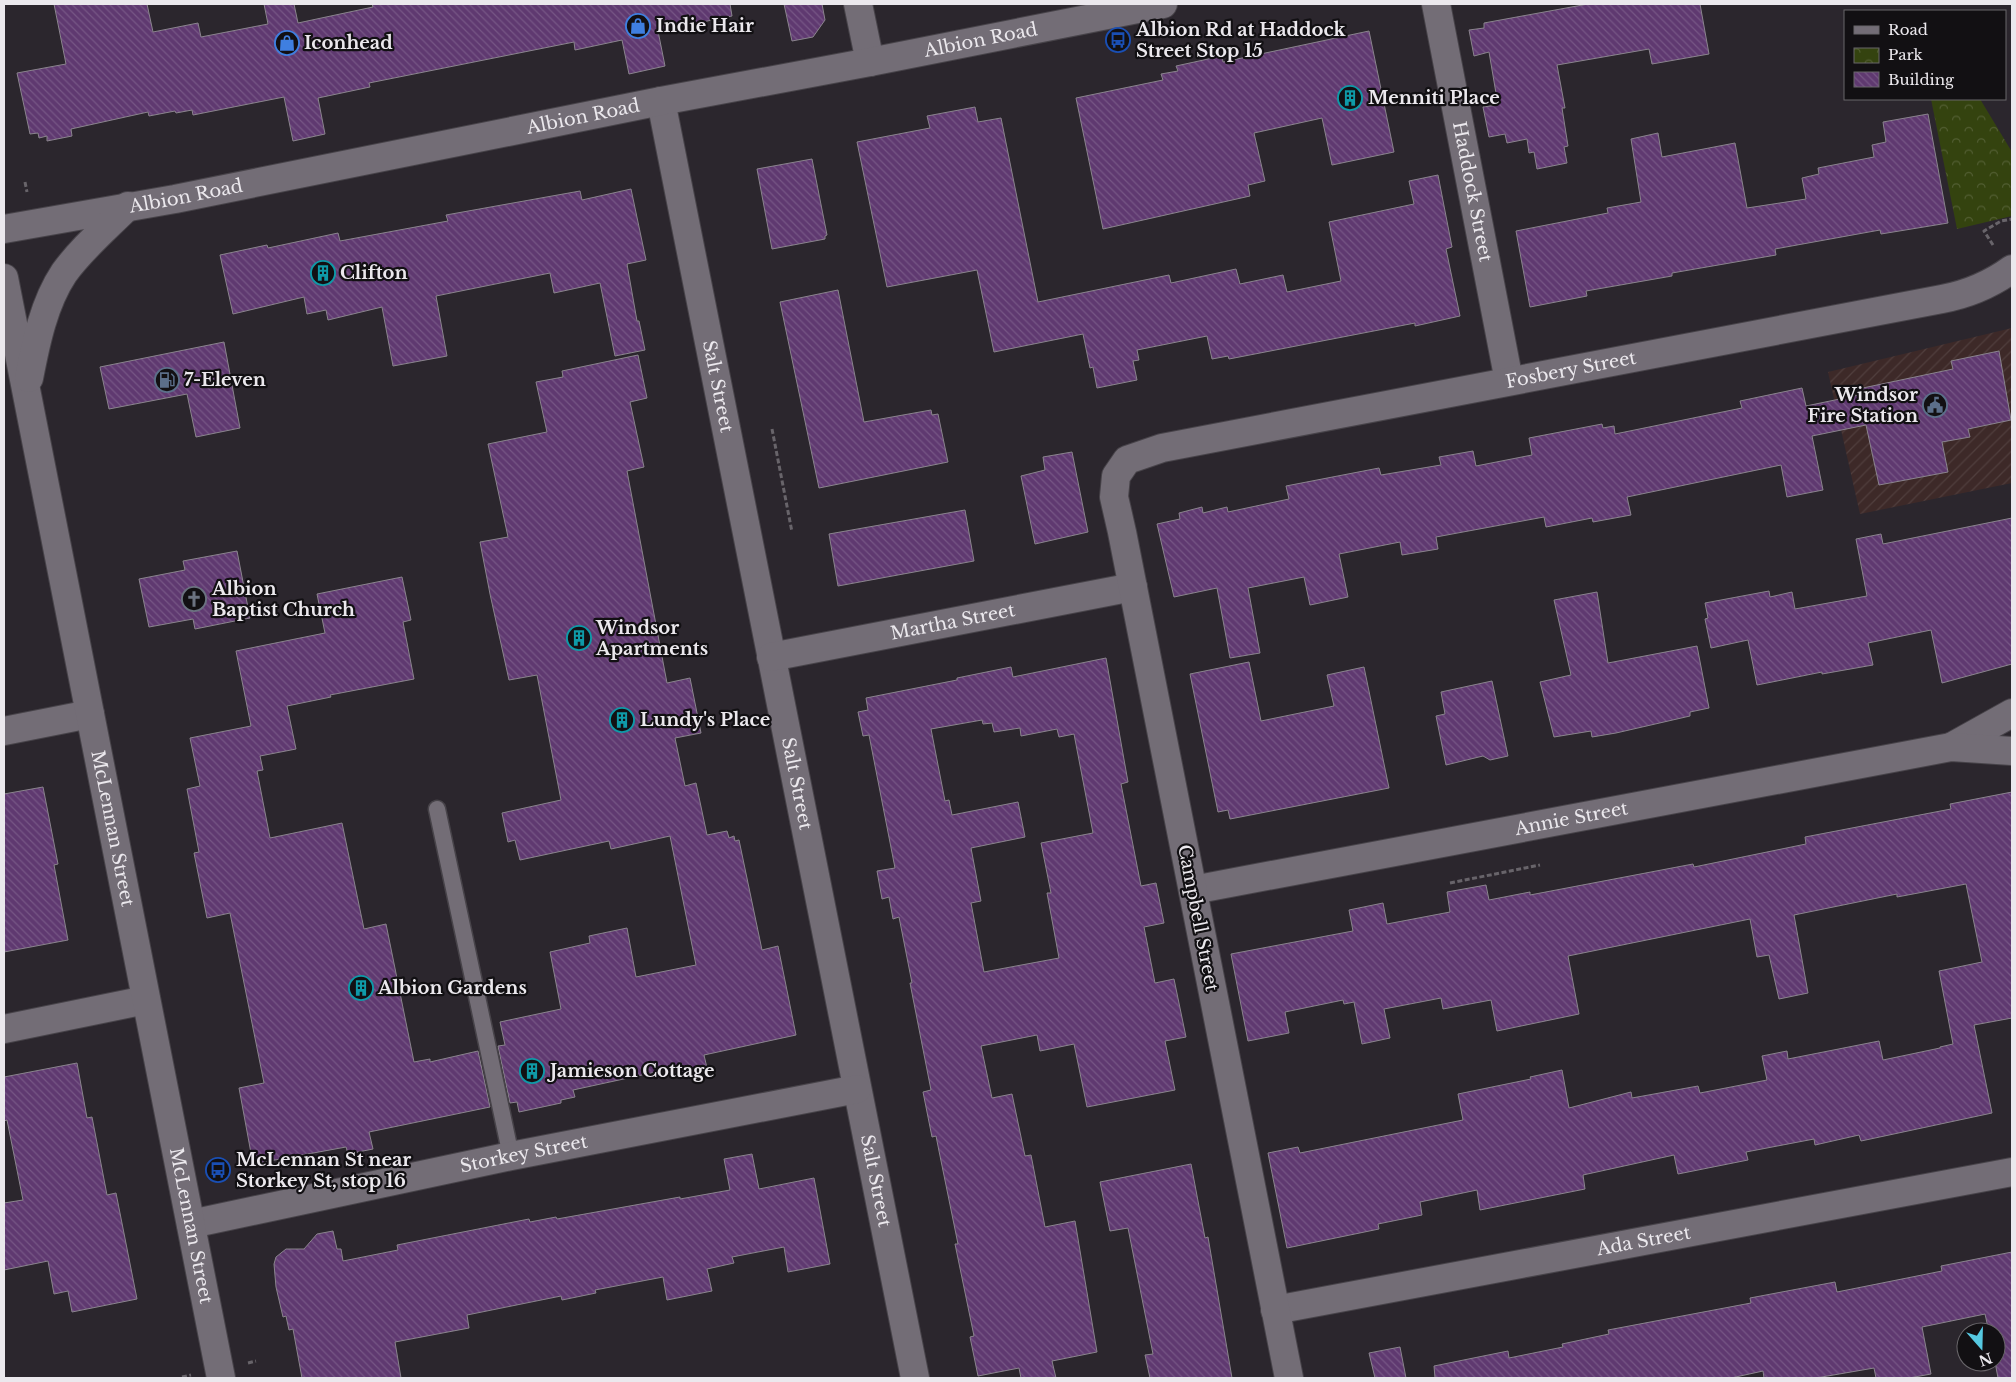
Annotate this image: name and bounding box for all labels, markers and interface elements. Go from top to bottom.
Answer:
legend [1844,10,2006,100]
shop icon: Indie Hair [625,13,651,39]
place label: Indie Hair [656,15,754,37]
street label: Albion Road [921,18,1039,62]
place label: Albion Rd at Haddock Street Stop 15 [1135,19,1347,62]
text: Road [1888,20,1928,39]
bus stop icon: Albion Rd at Haddock Street Stop 15 [1105,27,1131,53]
shop icon: Iconhead [274,30,300,56]
place label: Iconhead [304,32,393,54]
text: Park [1888,45,1924,64]
text: Building [1888,70,1955,89]
building icon: Menniti Place [1337,85,1363,111]
place label: Menniti Place [1368,87,1500,109]
street label: Albion Road [524,95,642,139]
street label: Haddock Street [1448,119,1497,264]
street label: Albion Road [127,175,245,218]
building icon: Clifton [310,260,336,286]
place label: Clifton [340,262,408,284]
street label: Salt Street [698,338,738,435]
street label: Fosbery Street [1504,347,1638,393]
fuel station icon: 7-Eleven [154,367,180,393]
place label: 7-Eleven [184,369,266,391]
place label: Windsor Fire Station [1808,384,1918,427]
public building icon: Windsor Fire Station [1922,392,1948,418]
place label: Albion Baptist Church [211,578,355,621]
church icon: Albion Baptist Church [181,586,207,612]
street label: Martha Street [888,599,1017,645]
place label: Windsor Apartments [595,617,708,660]
building icon: Windsor Apartments [566,625,592,651]
building icon: Lundy's Place [609,707,635,733]
place label: Lundy's Place [640,709,770,731]
street label: Salt Street [777,736,817,832]
street label: McLennan Street [86,748,139,909]
street label: Annie Street [1512,797,1630,840]
street label: Campbell Street [1173,843,1223,993]
building icon: Albion Gardens [348,975,374,1001]
place label: Albion Gardens [377,977,527,999]
building icon: Jamieson Cottage [519,1058,545,1084]
place label: Jamieson Cottage [546,1060,714,1082]
street label: Storkey Street [458,1130,590,1178]
street label: Salt Street [856,1133,896,1229]
street label: McLennan Street [165,1146,217,1306]
place label: McLennan St near Storkey St, stop 16 [236,1149,411,1192]
bus stop icon: McLennan St near Storkey St, stop 16 [205,1157,231,1183]
street label: Ada Street [1594,1221,1692,1261]
north arrow [1956,1322,2006,1372]
text: N [1976,1349,1995,1370]

